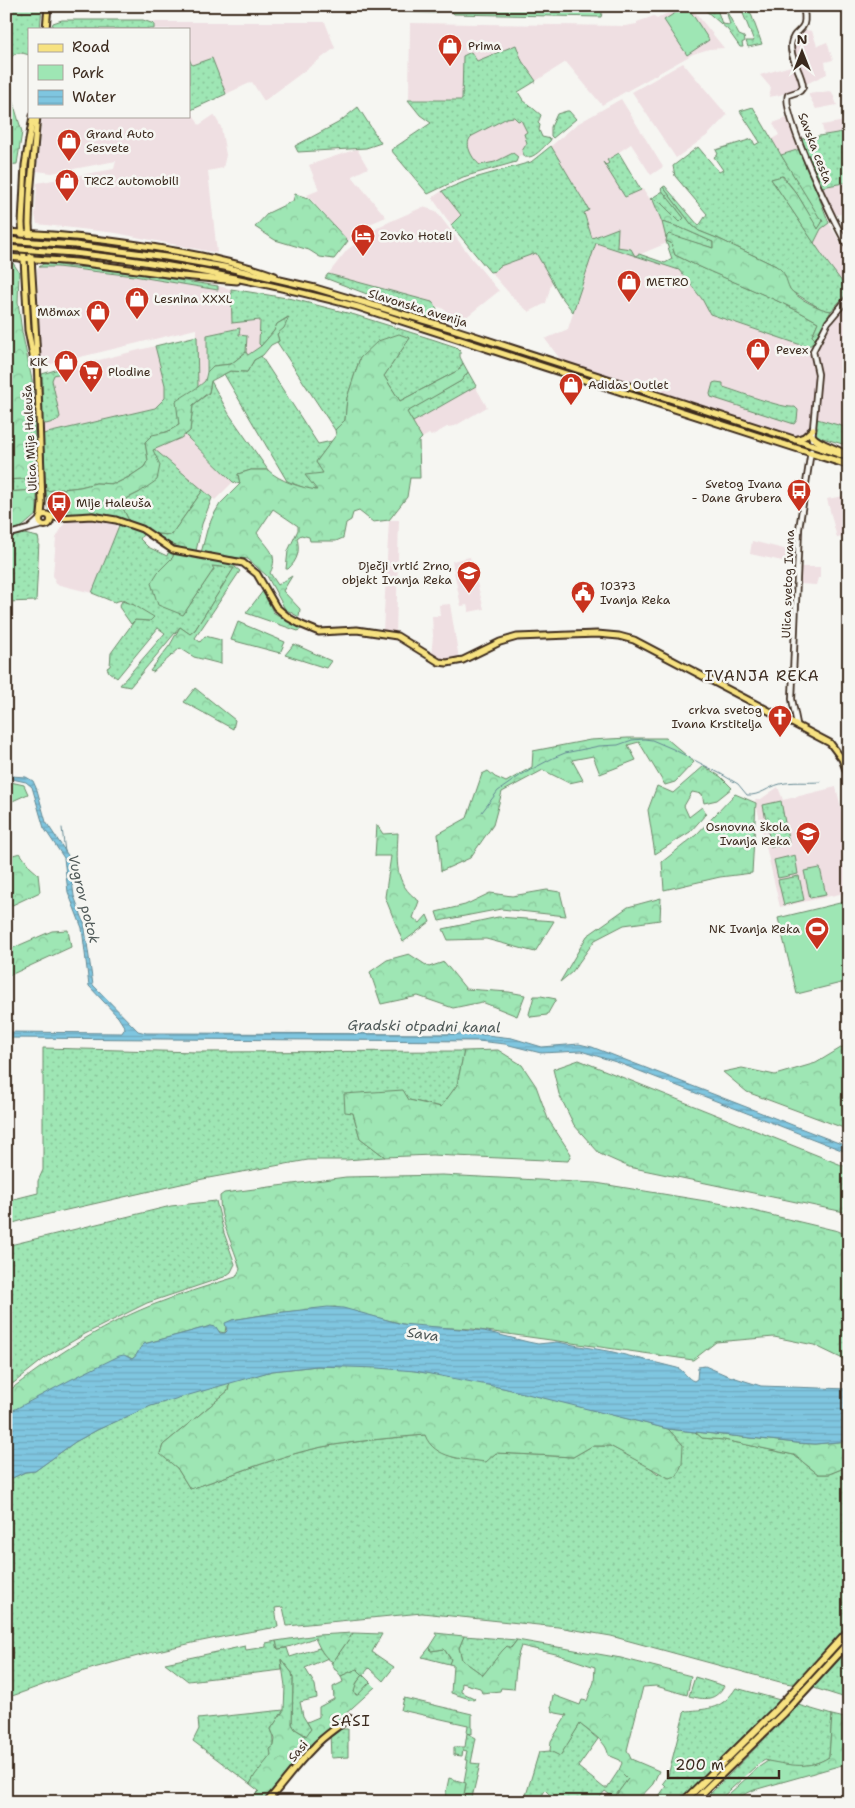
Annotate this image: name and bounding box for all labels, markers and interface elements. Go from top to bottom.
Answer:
legend [28,28,190,118]
north arrow [778,28,828,78]
text: N [796,30,808,48]
shop icon: Prima [437,33,463,67]
text: Road [72,37,110,57]
place label: Prima [468,38,502,54]
text: Park [72,63,104,83]
text: Water [72,87,116,107]
street label: Savska cesta [794,110,836,186]
place label: Grand Auto Sesvete [86,126,154,156]
shop icon: Grand Auto Sesvete [56,128,82,162]
shop icon: TRCZ automobili [54,168,80,202]
place label: TRCZ automobili [84,173,179,189]
hotel icon: Zovko Hoteli [350,223,376,257]
place label: Zovko Hoteli [380,228,452,244]
shop icon: METRO [616,269,642,303]
place label: METRO [646,274,689,290]
street label: Slavonska avenija [366,285,470,331]
shop icon: Lesnina XXXL [124,286,150,320]
place label: Lesnina XXXL [154,291,233,307]
shop icon: Mömax [85,299,111,333]
place label: Mömax [37,304,80,320]
shop icon: Pevex [745,337,771,371]
place label: Pevex [776,342,808,358]
shop icon: KiK [53,349,79,383]
place label: KiK [29,354,48,370]
supermarket icon: Plodine [78,359,104,393]
place label: Plodine [108,364,151,380]
shop icon: Adidas Outlet [558,372,584,406]
place label: Adidas Outlet [588,377,669,393]
street label: Ulica Mije Haleuša [19,383,41,492]
place label: Svetog Ivana - Dane Grubera [692,476,783,506]
bus stop icon: Svetog Ivana - Dane Grubera [786,478,812,512]
bus stop icon: Mije Haleuša [46,490,72,524]
place label: Mije Haleuša [76,495,152,511]
street label: Ulica svetog Ivana [778,529,798,639]
place label: Dječji vrtić Zrno, objekt Ivanja Reka [342,558,453,588]
school or university icon: Dječji vrtić Zrno, objekt Ivanja Reka [456,560,482,594]
place label: 10373 Ivanja Reka [600,578,671,608]
public building icon: 10373 Ivanja Reka [570,580,596,614]
district label: IVANJA REKA [704,666,820,686]
place label: crkva svetog Ivana Krstitelja [671,702,763,732]
church icon: crkva svetog Ivana Krstitelja [767,704,793,738]
place label: Osnovna škola Ivanja Reka [706,819,791,849]
school or university icon: Osnovna škola Ivanja Reka [795,821,821,855]
water label: Vugrov potok [64,853,104,945]
sports icon: NK Ivanja Reka [804,916,830,950]
place label: NK Ivanja Reka [709,921,801,937]
water label: Gradski otpadni kanal [347,1016,501,1036]
water label: Sava [406,1323,440,1345]
district label: SASI [331,1711,371,1731]
street label: Sasi [284,1737,312,1765]
scale bar [668,1748,779,1780]
text: 200 m [675,1755,724,1775]

